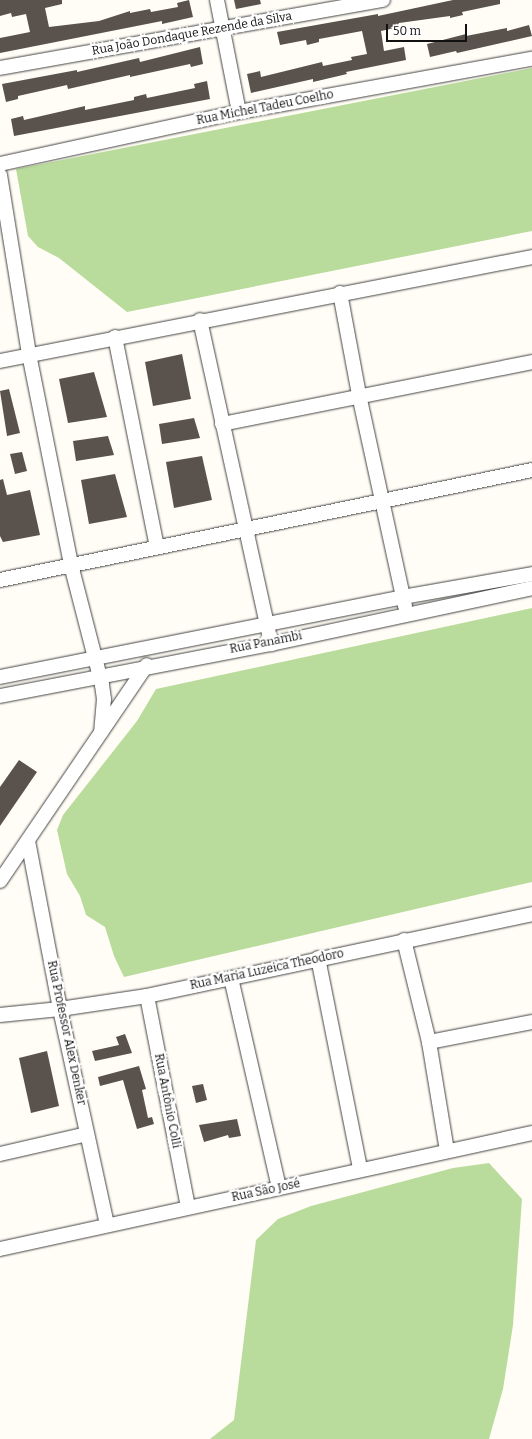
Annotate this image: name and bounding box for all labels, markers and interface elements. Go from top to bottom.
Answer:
street label: Rua João Dondaque Rezende da Silva [91,9,293,59]
scale bar [388,16,469,42]
text: 50 m [393,24,421,38]
street label: Rua Michel Tadeu Coelho [195,88,335,128]
street label: Rua Panambi [228,629,304,657]
street label: Rua Maria Luzeica Theodoro [189,947,345,993]
street label: Rua Professor Alex Denker [44,959,88,1107]
street label: Rua Antônio Colli [151,1052,183,1150]
street label: Rua São José [230,1177,302,1205]

